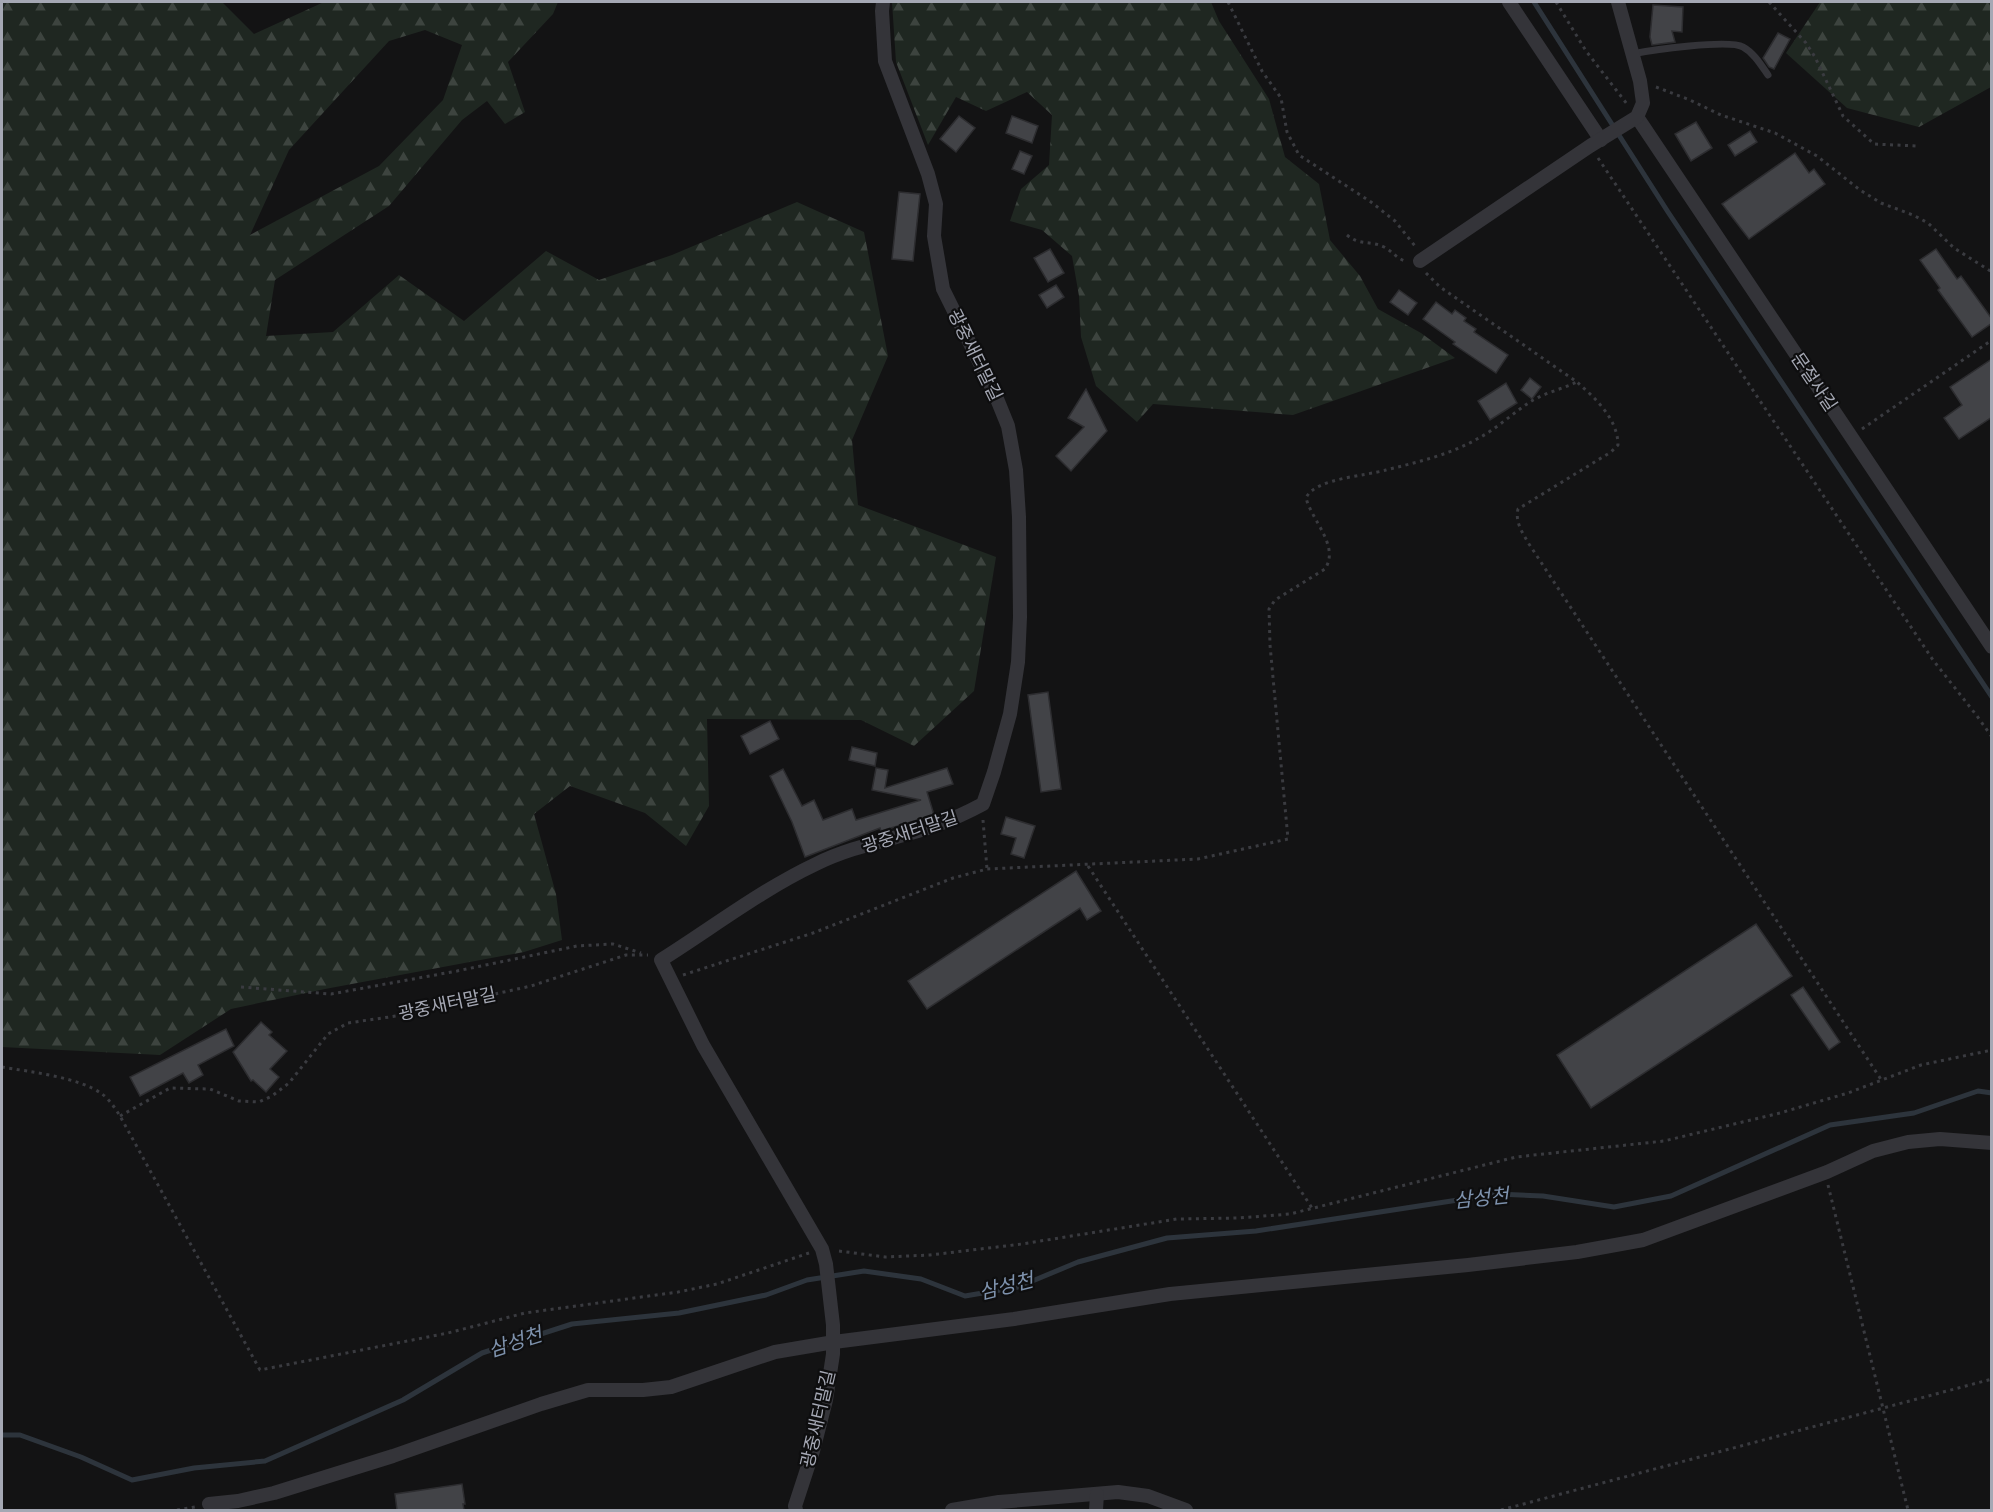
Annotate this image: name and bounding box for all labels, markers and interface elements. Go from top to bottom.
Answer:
street label: 광중새터말길 [942,304,1009,405]
street label: 문절사길 [1785,347,1844,417]
street label: 광중새터말길 [858,803,961,860]
street label: 광중새터말길 [395,980,498,1027]
water label: 삼성천 [1452,1179,1513,1216]
water label: 삼성천 [975,1263,1039,1307]
water label: 삼성천 [484,1317,548,1365]
street label: 광중새터말길 [793,1367,842,1470]

